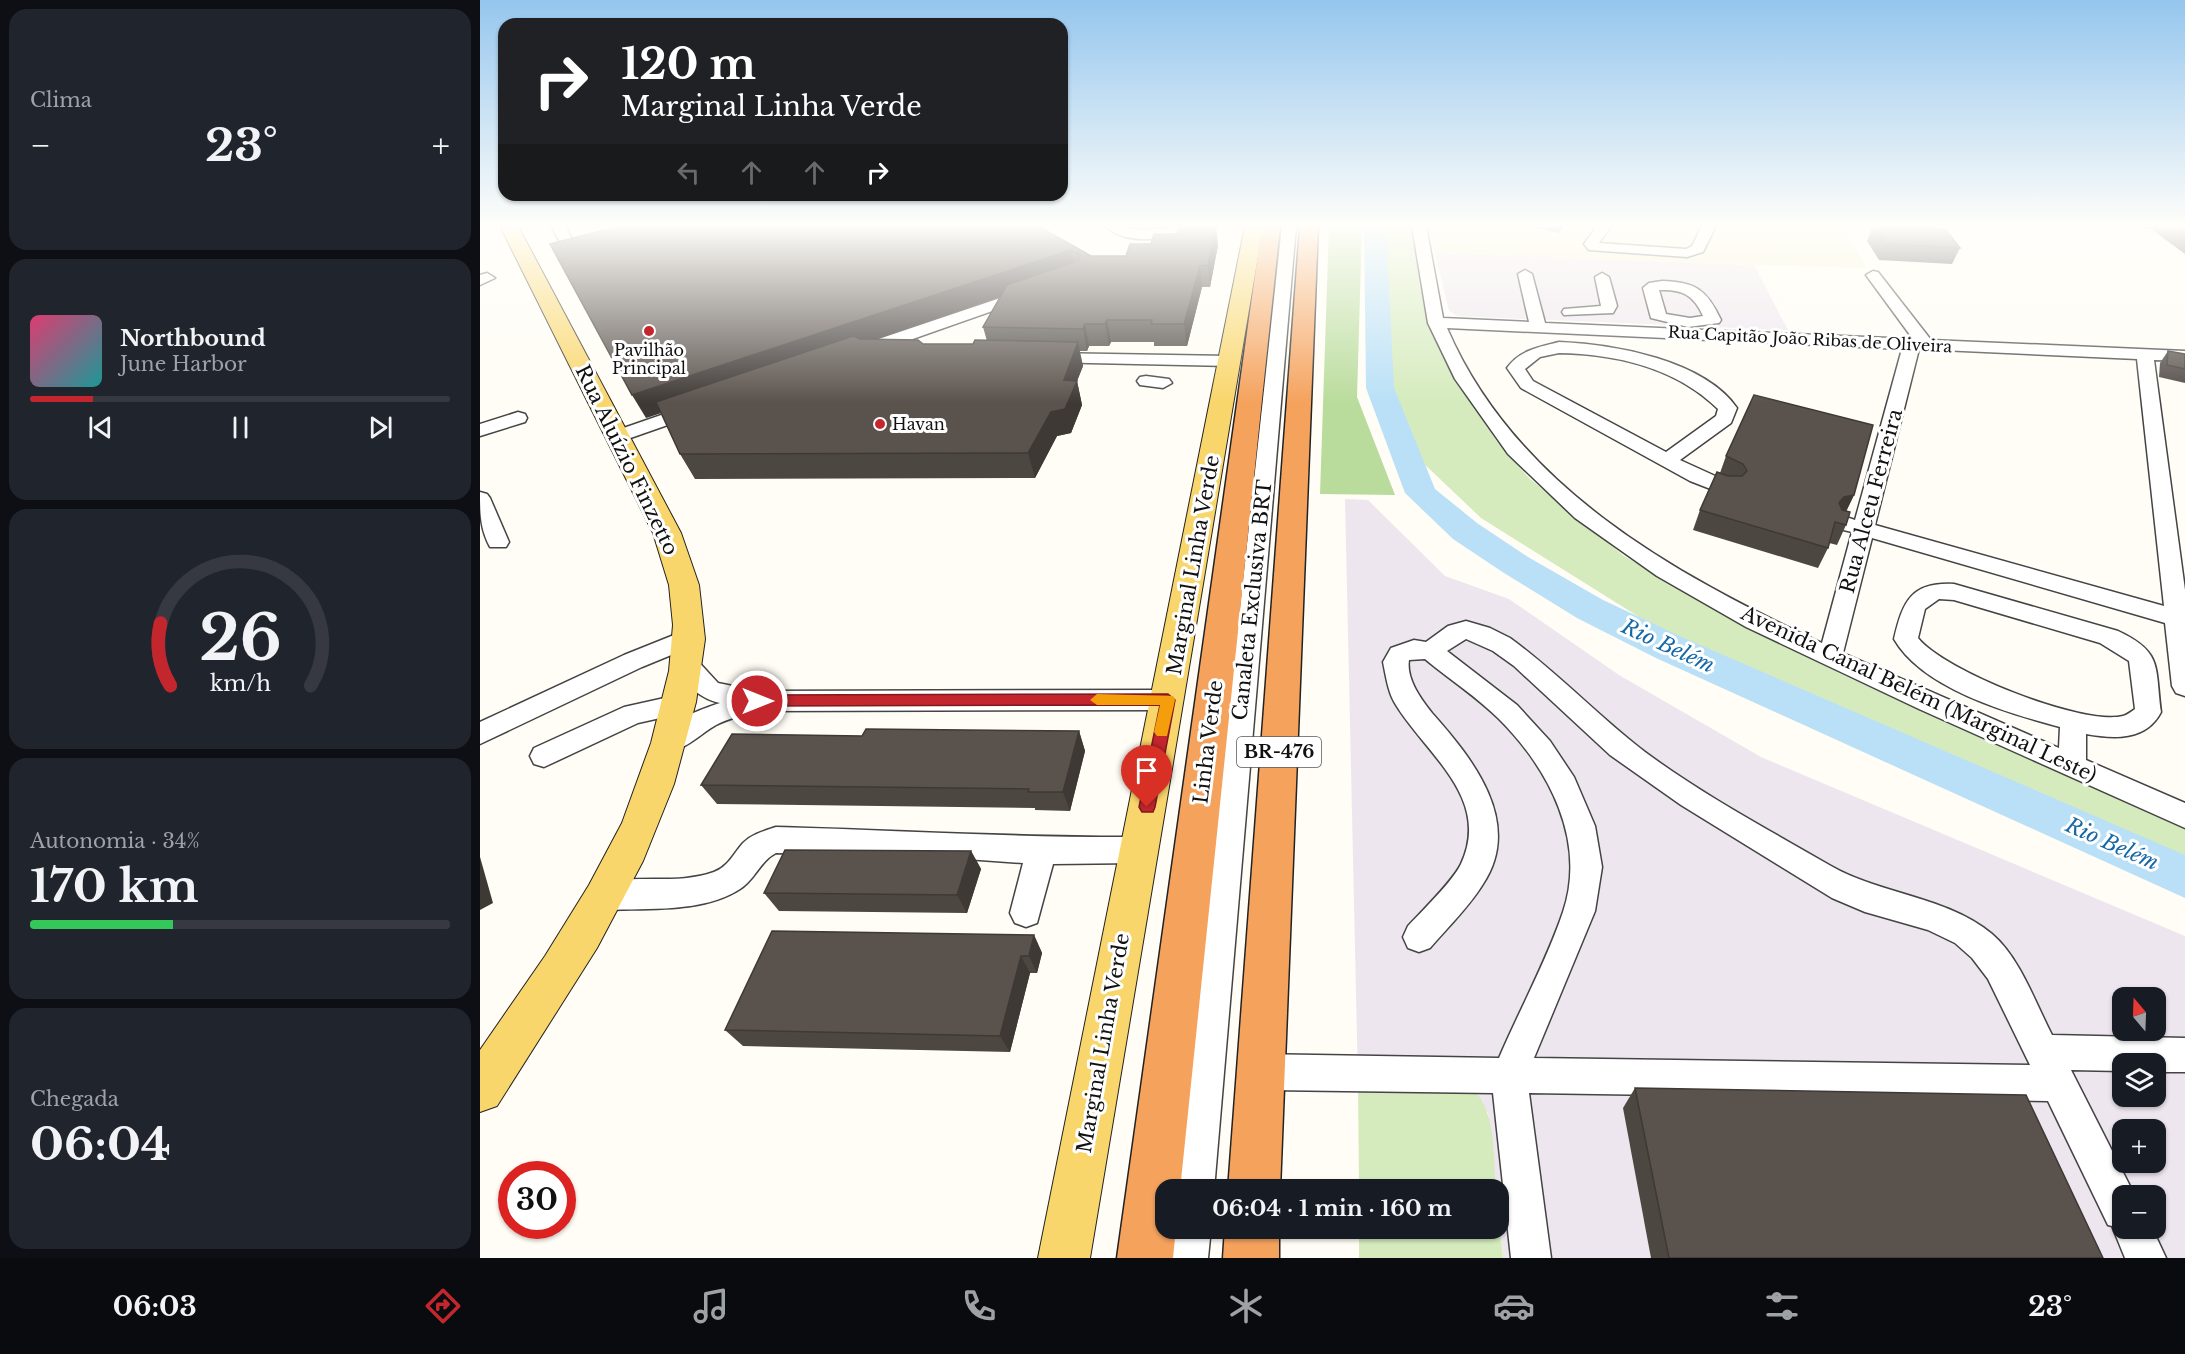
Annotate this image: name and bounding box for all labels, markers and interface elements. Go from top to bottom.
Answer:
text: 120 m [621,38,756,90]
icon: right [522,42,600,120]
text: Clima [30,88,92,112]
text: Marginal Linha Verde [621,90,922,123]
text: 23° [205,117,278,173]
text: − [30,125,51,166]
text: + [432,125,450,166]
icon: left [672,156,705,189]
icon: ahead [735,156,768,189]
icon: ahead [798,156,831,189]
icon: right [861,156,894,189]
street label: Rua Capitão João Ribas de Oliveira [1667,322,1953,356]
marker: Pavilhão Principal [642,324,656,338]
text: Northbound [120,325,266,352]
place label: Pavilhão Principal [612,340,686,378]
text: June Harbor [120,352,247,376]
street label: Rua Aluízio Finzetto [570,361,684,559]
street label: Rua Alceu Ferreira [1835,405,1907,596]
icon: previous [84,411,117,444]
icon: pause [224,411,257,444]
icon: next [364,411,397,444]
place label: Havan [892,414,945,434]
marker: Havan [873,417,887,431]
street label: Marginal Linha Verde [1162,453,1224,677]
street label: Canaleta Exclusiva BRT [1227,478,1277,722]
text: 26 [199,599,281,677]
street label: Avenida Canal Belém (Marginal Leste) [1736,600,2101,787]
water label: Rio Belém [1617,613,1718,679]
position arrow [725,669,789,733]
text: km/h [210,670,271,697]
street label: Linha Verde [1189,679,1227,805]
road number: BR-476 [1237,737,1321,767]
pin [1121,745,1172,807]
icon: arrive [1130,754,1163,787]
water label: Rio Belém [2061,812,2163,876]
text: Autonomia · 34% [30,829,200,853]
text: 170 km [30,858,198,914]
street label: Marginal Linha Verde [1072,931,1134,1155]
north arrow [2112,987,2166,1041]
map controls [2112,987,2166,1239]
button: layers [2112,1053,2166,1107]
text: Chegada [30,1087,119,1111]
text: 06:04 [30,1116,171,1172]
button: + [2112,1119,2166,1173]
speed limit sign: 30 [498,1161,576,1239]
button: − [2112,1185,2166,1239]
text: 06:04 · 1 min · 160 m [1212,1195,1452,1222]
icon: directions [422,1285,464,1327]
icon: music [690,1285,732,1327]
icon: phone [958,1285,1000,1327]
icon: climate [1225,1285,1267,1327]
icon: car [1493,1285,1535,1327]
icon: filters [1761,1285,1803,1327]
text: 06:03 [113,1290,197,1323]
text: 23° [2028,1290,2072,1323]

